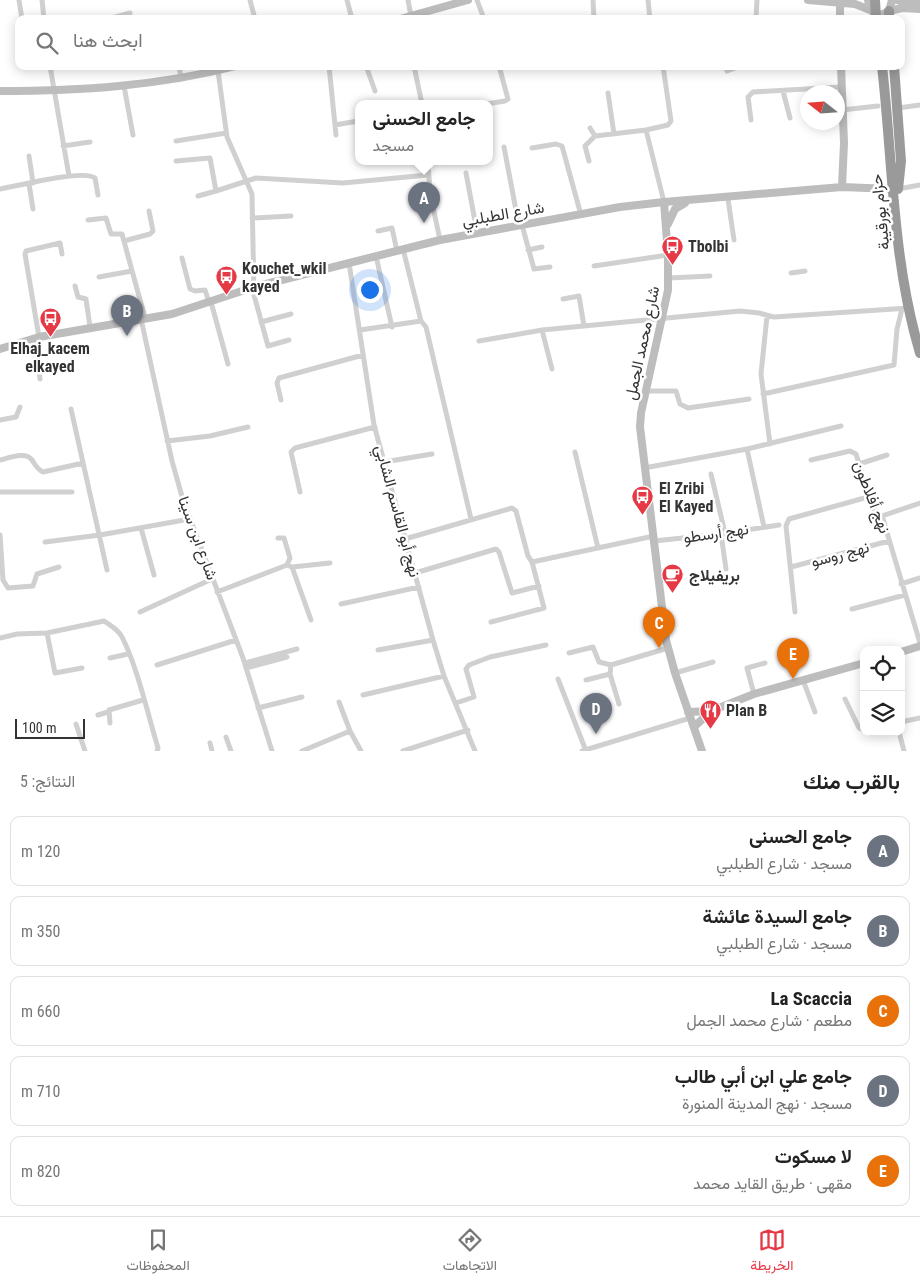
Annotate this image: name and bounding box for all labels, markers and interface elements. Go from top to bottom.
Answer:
search box [15,15,905,70]
icon: search [33,29,61,57]
text: ابحث هنا [73,29,143,52]
north arrow [800,85,845,130]
popup [355,100,493,165]
text: جامع الحسنى [373,107,476,130]
text: مسجد [373,136,414,155]
street label: حزام بورقيبة [867,173,894,251]
pin: A [408,182,440,223]
street label: شارع الطبلبي [460,197,546,235]
bus stop icon: Tbolbi [660,234,684,265]
place label: Tbolbi [688,237,729,256]
place label: Kouchet_wkil kayed [242,259,327,296]
bus stop icon: Kouchet_wkil kayed [214,265,238,296]
your location [357,277,383,303]
street label: شارع محمد الجمل [621,284,665,402]
pin: B [111,295,143,336]
bus stop icon: Elhaj_kacem elkayed [38,307,62,338]
place label: Elhaj_kacem elkayed [10,339,90,376]
street label: نهج أبو القاسم الشابي [367,443,425,580]
street label: نهج أفلاطون [848,458,895,537]
place label: El Zribi El Kayed [659,479,714,516]
bus stop icon: El Zribi El Kayed [631,485,655,516]
street label: شارع ابن سينا [172,494,222,583]
street label: نهج أرسطو [682,519,750,549]
street label: نهج روسو [809,537,872,573]
cafe icon: بريفيلاج [661,563,685,594]
place label: بريفيلاج [689,566,740,586]
pin: C [643,607,675,648]
pin: E [777,638,809,679]
map controls [860,646,905,736]
button: locate [860,646,905,691]
button: layers [860,691,905,736]
pin: D [580,693,612,734]
restaurant icon: Plan B [698,698,722,729]
place label: Plan B [726,701,767,720]
scale bar [15,716,85,739]
text: 100 m [22,720,57,736]
text: بالقرب منك [803,770,900,794]
text: النتائج: 5 [20,772,75,791]
text: جامع الحسنى [749,825,852,848]
text: 120 m [21,842,60,861]
text: A [878,842,888,861]
text: مسجد · شارع الطبلبي [716,854,852,873]
text: جامع السيدة عائشة [703,905,852,928]
text: 350 m [21,922,60,941]
text: B [879,922,888,941]
text: مسجد · شارع الطبلبي [716,934,852,953]
text: La Scaccia [770,987,852,1010]
text: 660 m [21,1002,60,1021]
text: C [878,1002,888,1021]
text: مطعم · شارع محمد الجمل [686,1011,852,1030]
text: جامع علي ابن أبي طالب [675,1065,852,1088]
text: 710 m [21,1082,60,1101]
text: D [878,1082,888,1101]
text: مسجد · نهج المدينة المنورة [682,1094,852,1113]
text: لا مسكوت [775,1145,852,1168]
text: 820 m [21,1162,60,1181]
text: E [879,1162,887,1181]
text: مقهى · طريق القايد محمد [693,1174,852,1193]
tab: المحفوظات [127,1226,190,1278]
tab: الاتجاهات [443,1226,497,1278]
tab: الخريطة [750,1226,793,1278]

